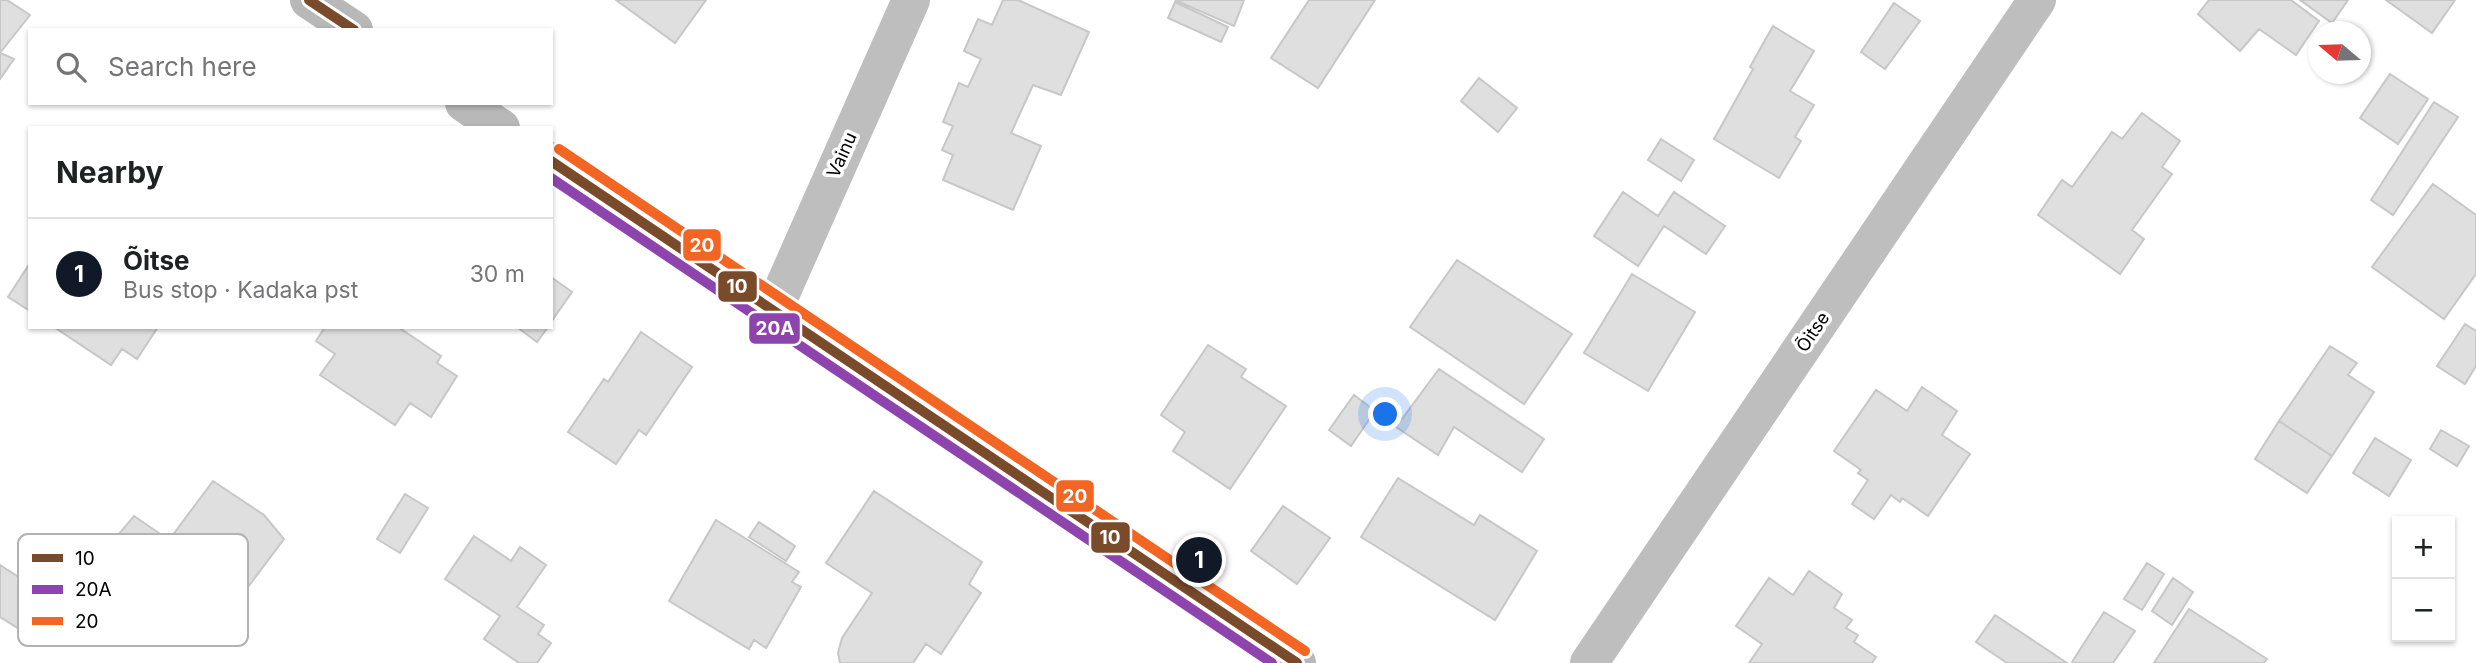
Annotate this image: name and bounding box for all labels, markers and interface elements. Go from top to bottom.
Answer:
north arrow [2308,21,2371,84]
search box [28,28,553,105]
icon: search [52,48,90,86]
text: Search here [108,51,257,82]
street label: Vainu [822,129,861,181]
text: Nearby [56,154,164,190]
line badge: 20 [682,228,722,262]
text: 20 [690,234,714,257]
text: Õitse [123,245,189,276]
text: 1 [74,260,84,288]
text: 30 m [470,260,525,288]
line badge: 10 [717,270,758,303]
text: 10 [726,275,748,298]
text: Bus stop · Kadaka pst [123,276,358,304]
street label: Õitse [1791,307,1834,356]
line badge: 20A [748,312,801,345]
text: 20A [756,317,794,340]
your location [1368,397,1402,431]
line badge: 20 [1055,479,1095,513]
text: 20 [1063,485,1087,508]
map controls [2392,516,2455,642]
button: + [2392,516,2455,579]
line badge: 10 [1090,521,1131,554]
text: 10 [1099,526,1121,549]
legend [18,534,248,646]
pin: 1 [1176,534,1222,586]
text: 10 [75,547,95,570]
text: 20A [75,578,112,601]
button: − [2392,579,2455,642]
text: 20 [75,610,99,633]

